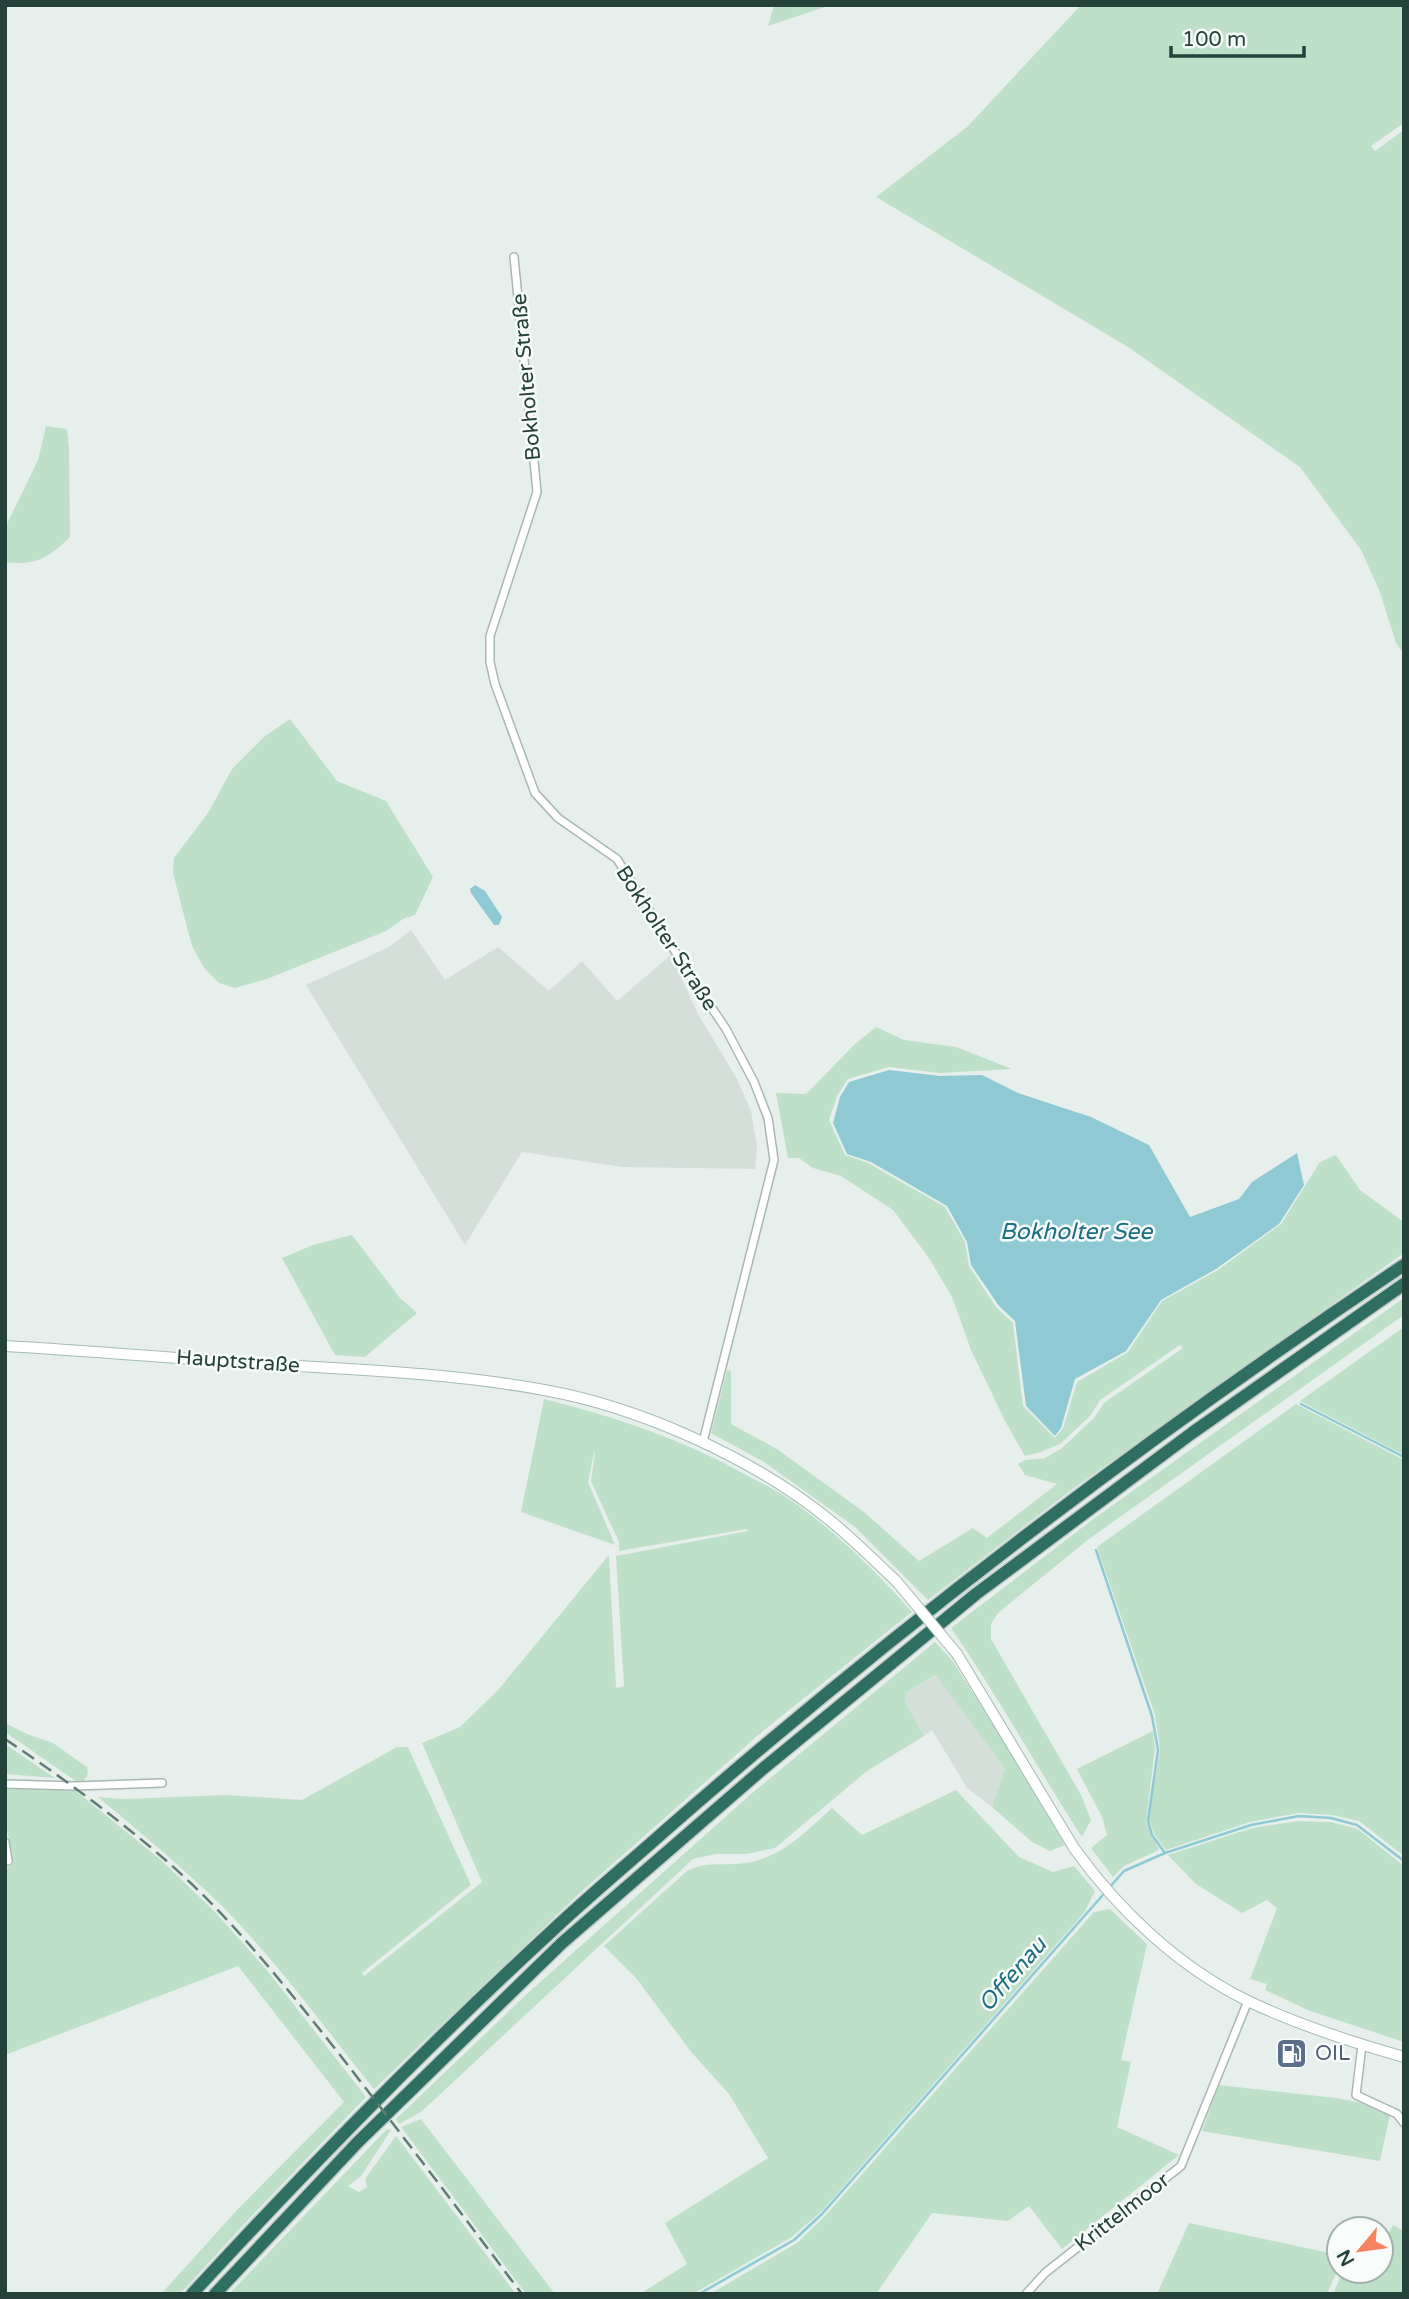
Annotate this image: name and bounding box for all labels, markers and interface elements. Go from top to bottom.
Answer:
scale bar [1171,14,1304,58]
text: 100 m [1182,27,1246,52]
street label: Bokholter Straße [507,292,546,462]
street label: Bokholter Straße [610,861,723,1015]
water label: Bokholter See [1000,1218,1154,1246]
street label: Hauptstraße [175,1345,301,1378]
water label: Offenau [973,1931,1053,2018]
fuel station icon: OIL [1275,2036,1309,2070]
place label: OIL [1315,2041,1350,2066]
street label: Krittelmoor [1070,2168,1175,2257]
north arrow [1325,2215,1395,2285]
text: N [1333,2246,1359,2270]

